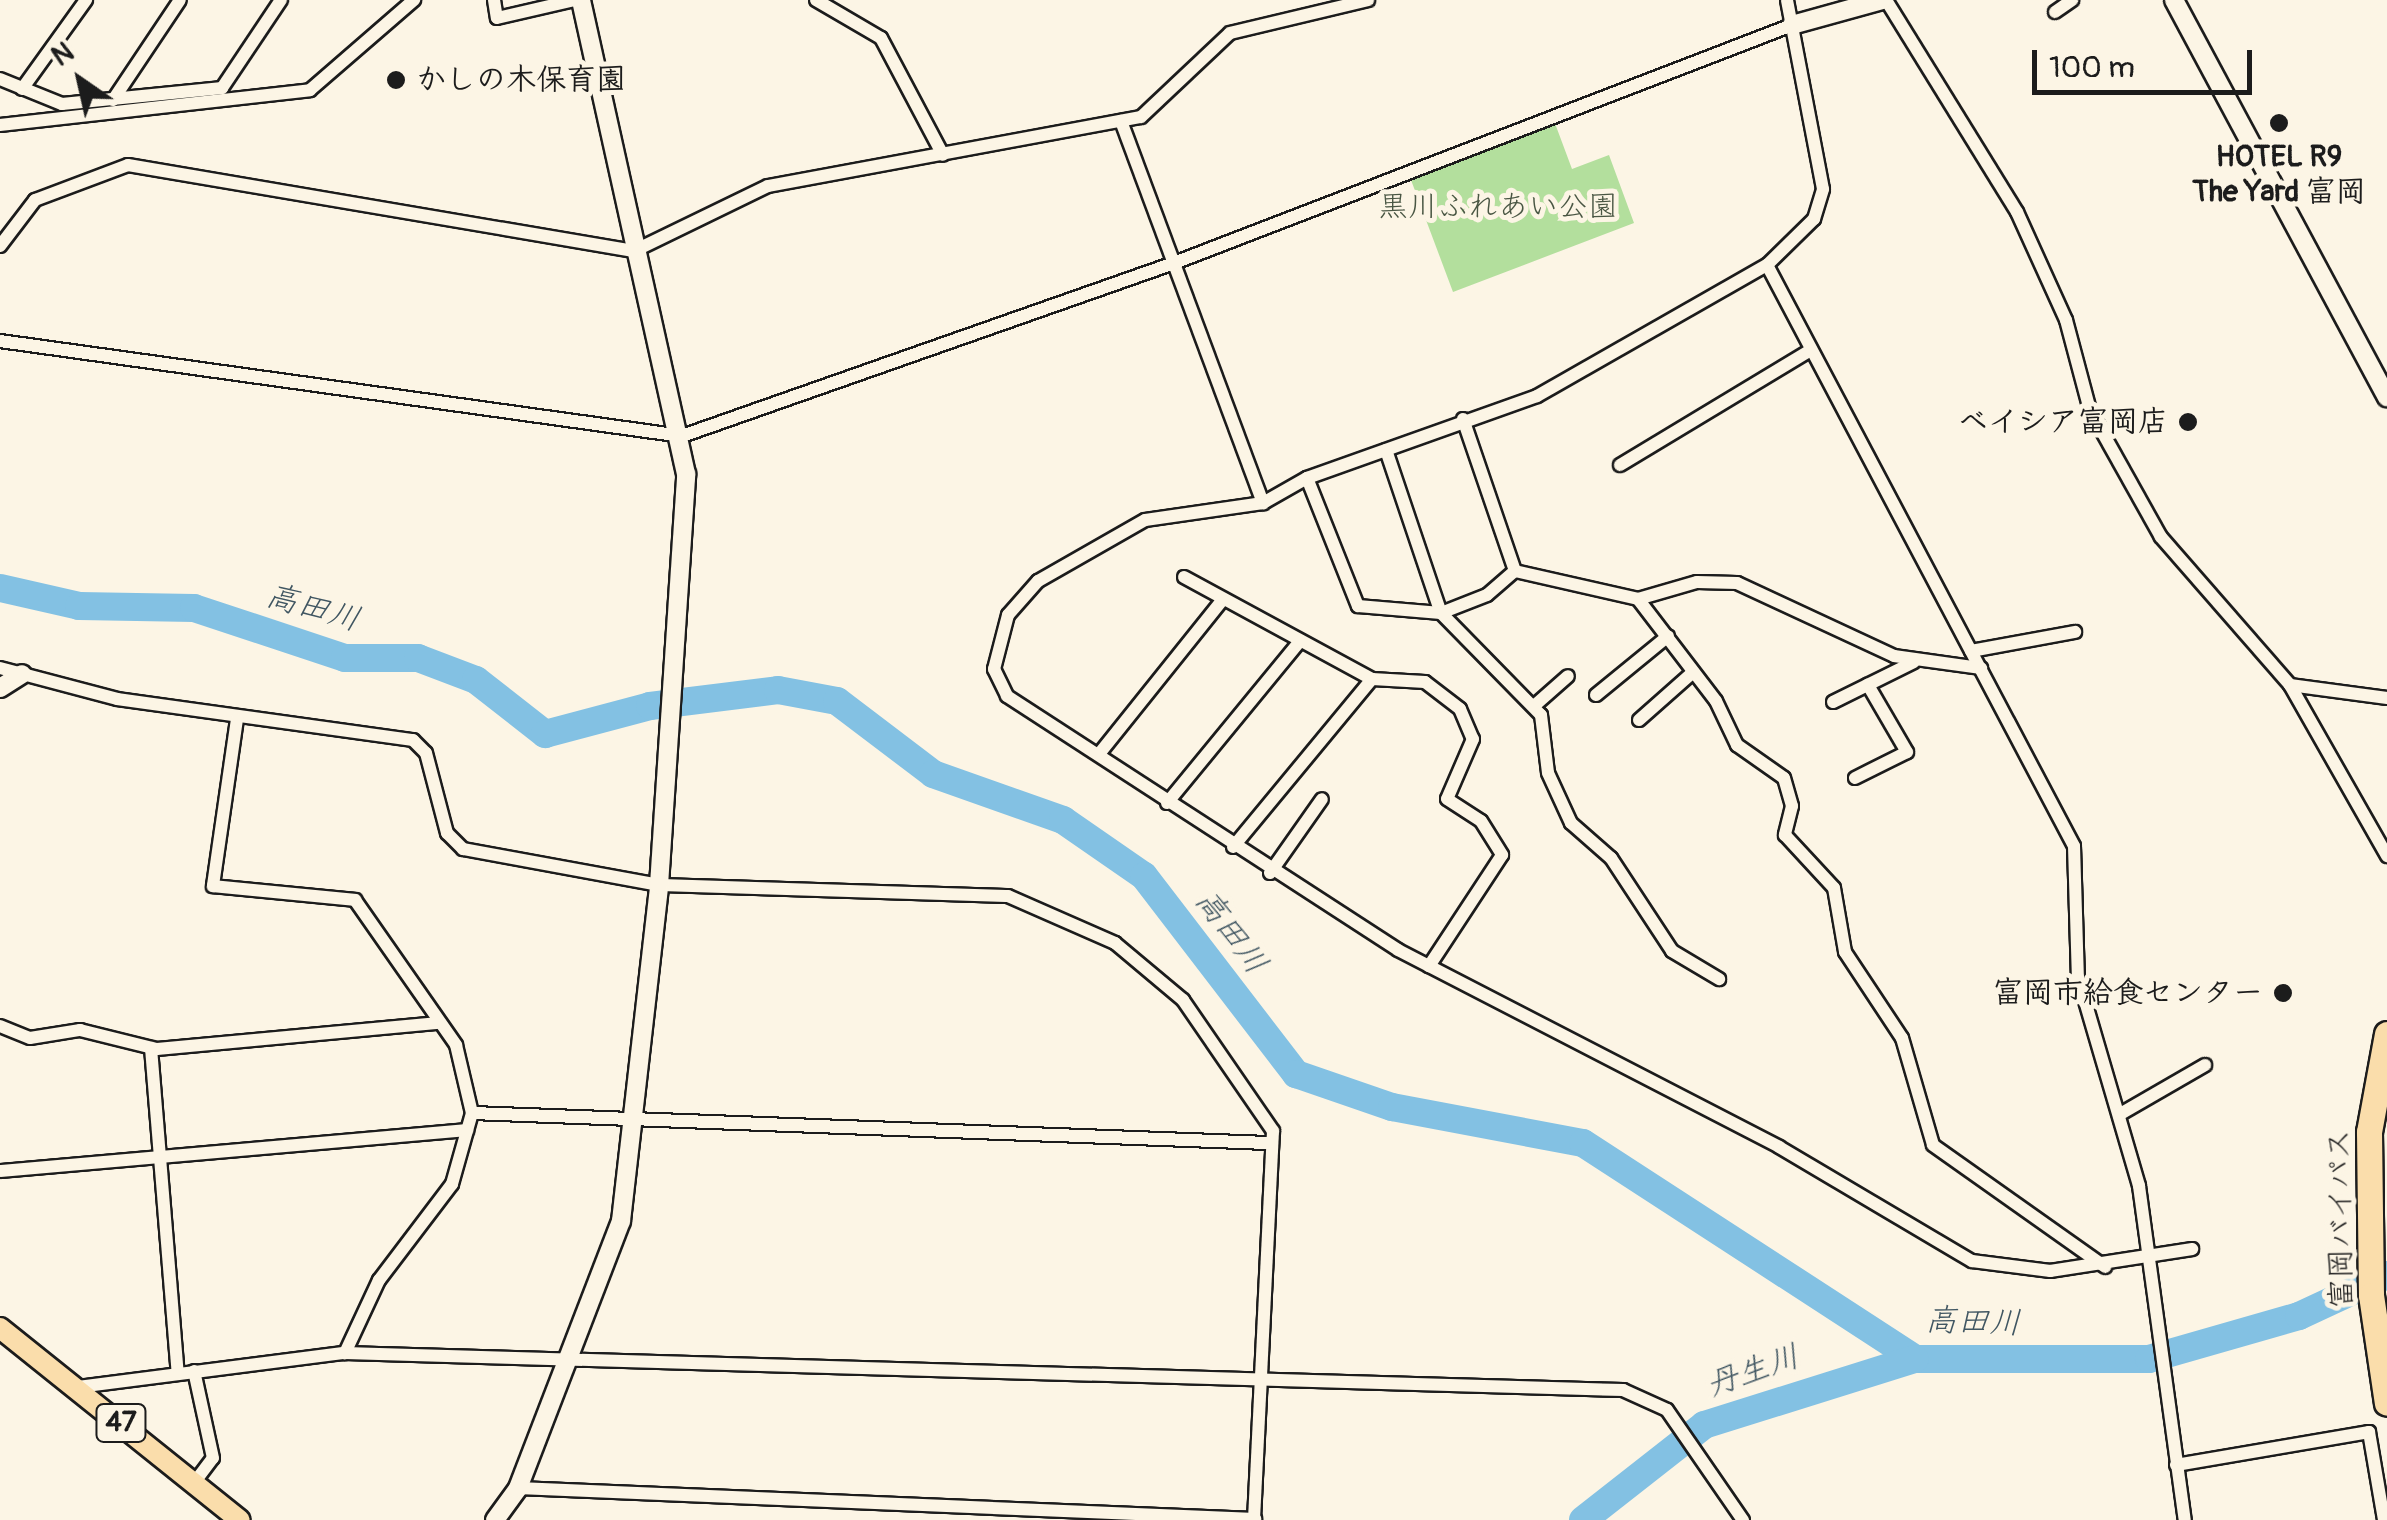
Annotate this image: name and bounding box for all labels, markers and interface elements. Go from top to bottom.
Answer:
north arrow [30,30,130,130]
scale bar [2037,30,2257,92]
text: N [45,35,81,75]
text: 100 m [2049,49,2135,86]
place label: かしの木保育園 [416,62,626,98]
marker: かしの木保育園 [385,69,407,91]
marker: HOTEL R9 The Yard 富岡 [2268,112,2290,134]
place label: HOTEL R9 The Yard 富岡 [2192,139,2366,210]
park label: 黒川ふれあい公園 [1378,189,1618,225]
place label: ベイシア富岡店 [1958,404,2168,440]
marker: ベイシア富岡店 [2177,411,2199,433]
water label: 高田川 [262,576,364,640]
water label: 高田川 [1187,882,1275,982]
place label: 富岡市給食センター [1993,975,2263,1011]
marker: 富岡市給食センター [2272,982,2294,1004]
street label: 富岡バイパス [2321,1129,2361,1309]
water label: 高田川 [1924,1301,2022,1343]
water label: 丹生川 [1701,1337,1805,1405]
road number: 47 [94,1400,148,1446]

